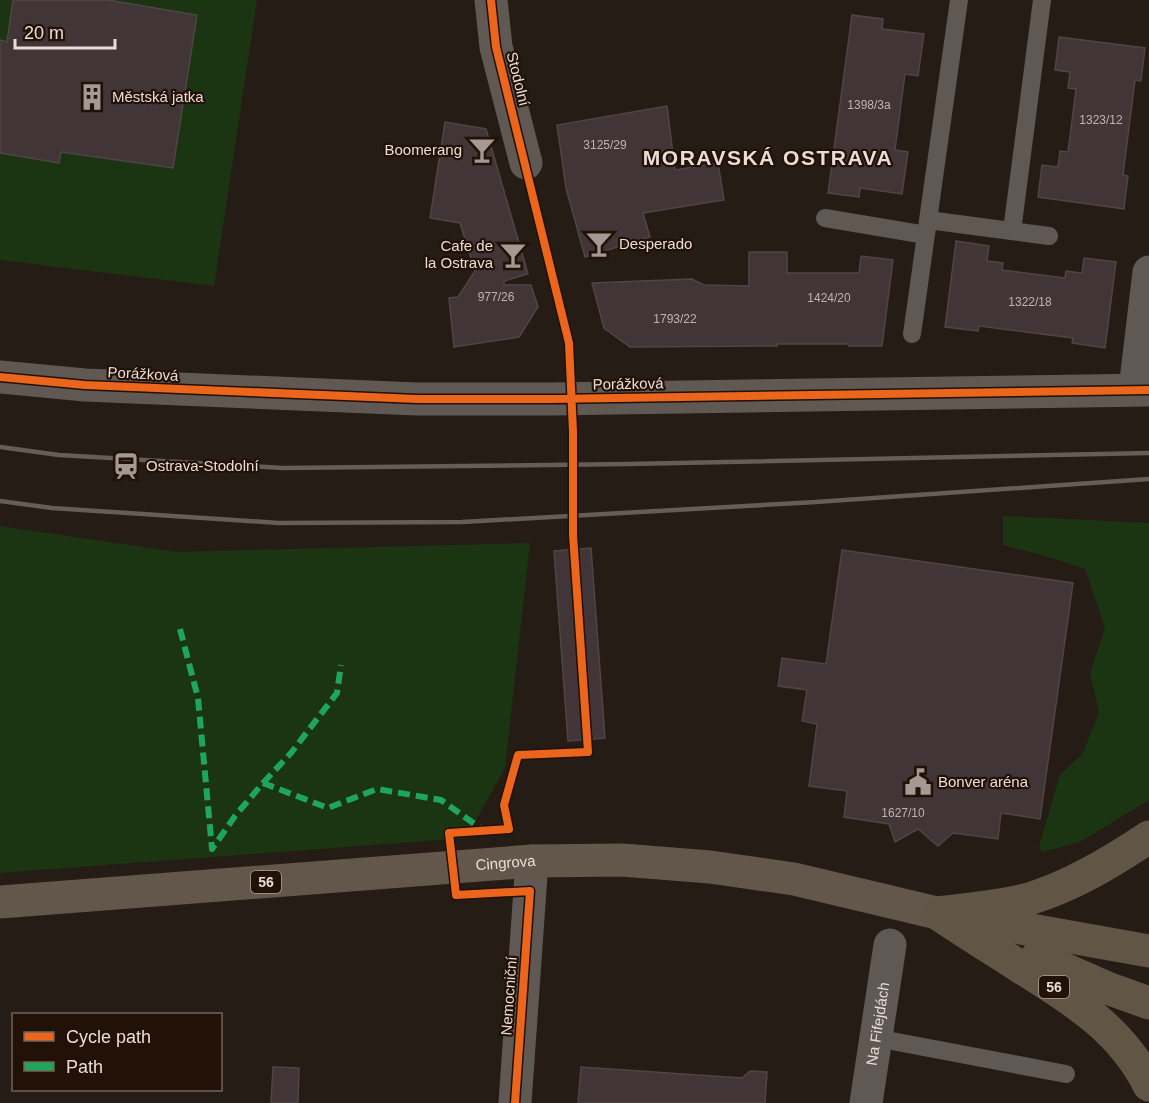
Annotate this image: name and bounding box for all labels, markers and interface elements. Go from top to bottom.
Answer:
scale bar [15,12,116,50]
text: 20 m [24,23,64,43]
street label: Stodolní [504,50,534,108]
building icon: Městská jatka [77,82,107,112]
place label: Městská jatka [112,88,204,105]
house number: 1398/3a [847,98,891,112]
house number: 1323/12 [1079,113,1123,127]
bar icon: Boomerang [467,135,497,165]
house number: 3125/29 [583,138,627,152]
place label: Boomerang [384,141,462,158]
district label: MORAVSKÁ OSTRAVA [643,146,893,169]
bar icon: Desperado [584,229,614,259]
place label: Desperado [619,235,692,252]
place label: Cafe de la Ostrava [425,237,494,271]
bar icon: Cafe de la Ostrava [498,240,528,270]
house number: 977/26 [478,290,515,304]
house number: 1424/20 [807,291,851,305]
house number: 1322/18 [1008,295,1052,309]
house number: 1793/22 [653,312,697,326]
street label: Porážková [107,363,180,384]
street label: Porážková [592,374,664,393]
station icon: Ostrava-Stodolní [111,451,141,481]
place label: Ostrava-Stodolní [146,457,259,474]
public building icon: Bonver aréna [903,767,933,797]
place label: Bonver aréna [938,773,1029,790]
house number: 1627/10 [881,806,925,820]
street label: Cingrova [475,852,537,873]
road number: 56 [251,871,281,893]
street label: Nemocniční [497,955,520,1036]
road number: 56 [1039,976,1069,998]
street label: Na Fifejdách [863,981,892,1067]
legend [12,1013,222,1091]
text: Cycle path [66,1027,151,1047]
text: Path [66,1057,103,1077]

